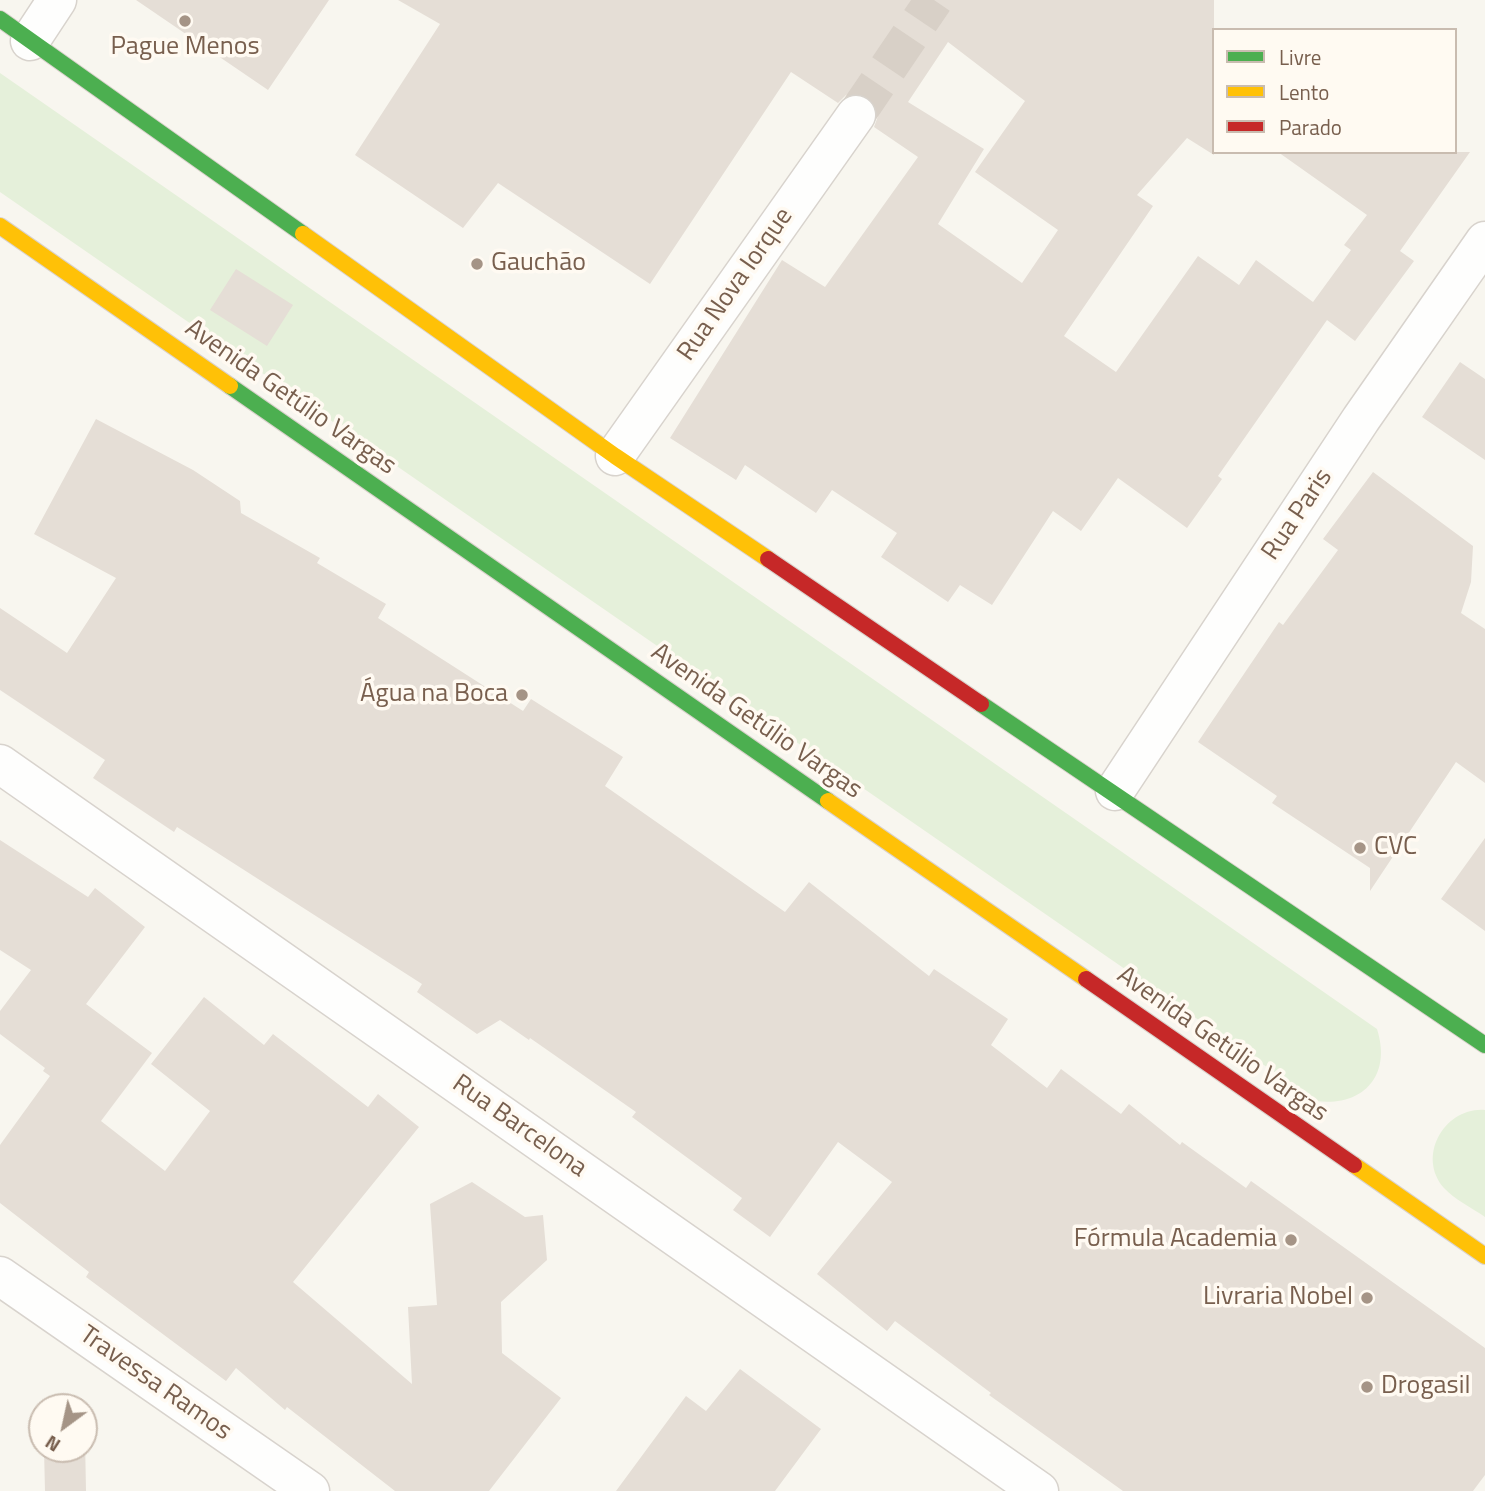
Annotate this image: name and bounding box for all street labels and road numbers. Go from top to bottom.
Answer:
street label: Rua Nova Iorque [672,202,800,368]
street label: Avenida Getúlio Vargas [178,313,402,483]
street label: Rua Paris [1256,463,1340,567]
street label: Avenida Getúlio Vargas [644,637,868,807]
street label: Avenida Getúlio Vargas [1110,960,1334,1130]
street label: Rua Barcelona [446,1069,592,1185]
street label: Travessa Ramos [73,1320,237,1448]

